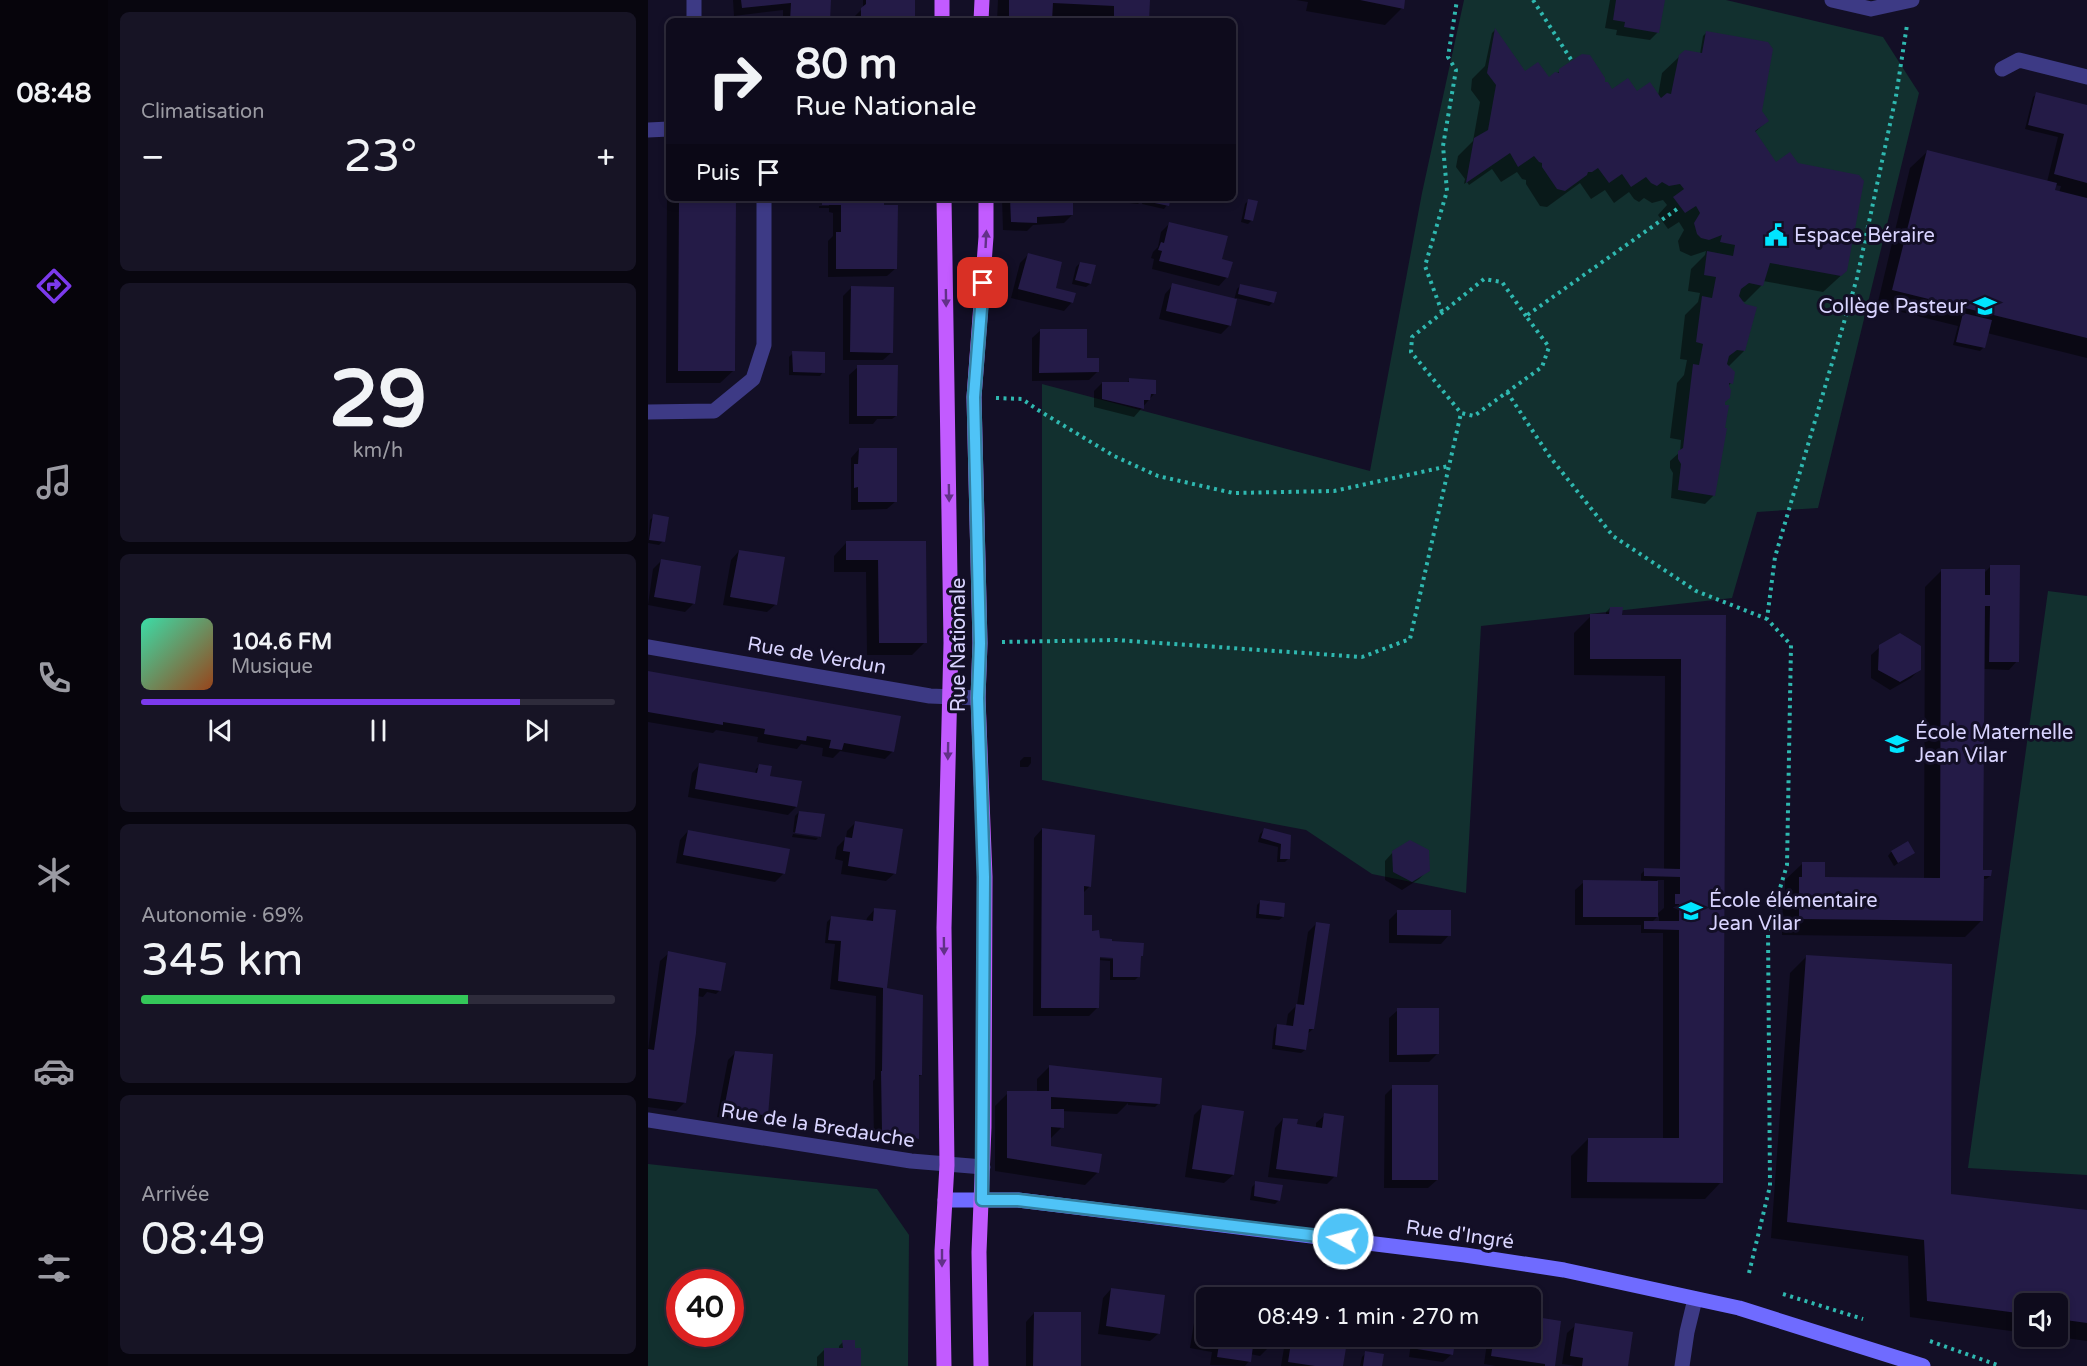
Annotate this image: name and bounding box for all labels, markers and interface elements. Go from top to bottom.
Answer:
text: 80 m [795,39,897,90]
icon: right [696,42,774,120]
text: 08:48 [17,77,91,110]
text: Rue Nationale [795,90,977,123]
text: Climatisation [141,100,264,124]
text: 23° [344,130,417,184]
text: − [141,138,165,177]
text: + [596,138,615,177]
icon: arrive [752,156,785,189]
text: Puis [696,160,740,186]
public building icon: Espace Béraire [1763,222,1789,248]
place label: Espace Béraire [1794,224,1935,248]
one-way arrow [981,230,990,249]
pin [957,257,1008,308]
icon: directions [33,265,75,307]
icon: arrive [966,266,999,299]
one-way arrow [941,289,951,308]
school or university icon: Collège Pasteur [1972,293,1998,319]
place label: Collège Pasteur [1819,295,1967,319]
text: 29 [329,353,427,447]
text: km/h [353,439,403,463]
icon: music [33,461,75,503]
one-way arrow [944,484,954,503]
street label: Rue Nationale [947,578,971,712]
text: 104.6 FM [231,629,332,655]
street label: Rue de Verdun [746,632,888,680]
text: Musique [231,655,313,679]
icon: phone [33,657,75,699]
icon: previous [204,714,237,747]
icon: pause [362,714,395,747]
icon: next [520,714,553,747]
place label: École Maternelle Jean Vilar [1915,720,2073,768]
school or university icon: École Maternelle Jean Vilar [1884,731,1910,757]
one-way arrow [943,742,953,761]
icon: climate [33,854,75,896]
place label: École élémentaire Jean Vilar [1709,888,1878,936]
school or university icon: École élémentaire Jean Vilar [1678,898,1704,924]
text: Autonomie · 69% [141,904,303,928]
text: 345 km [141,934,303,988]
one-way arrow [939,937,949,956]
icon: car [33,1050,75,1092]
street label: Rue de la Bredauche [719,1099,917,1153]
text: Arrivée [141,1183,209,1207]
position arrow [1311,1207,1375,1271]
text: 08:49 [141,1213,266,1267]
street label: Rue d'Ingré [1404,1216,1515,1254]
icon: filters [33,1247,75,1289]
one-way arrow [937,1248,947,1267]
speed limit sign: 40 [666,1269,744,1347]
map controls [2014,1293,2068,1347]
button: sound [2014,1293,2068,1347]
text: 08:49 · 1 min · 270 m [1258,1304,1479,1330]

